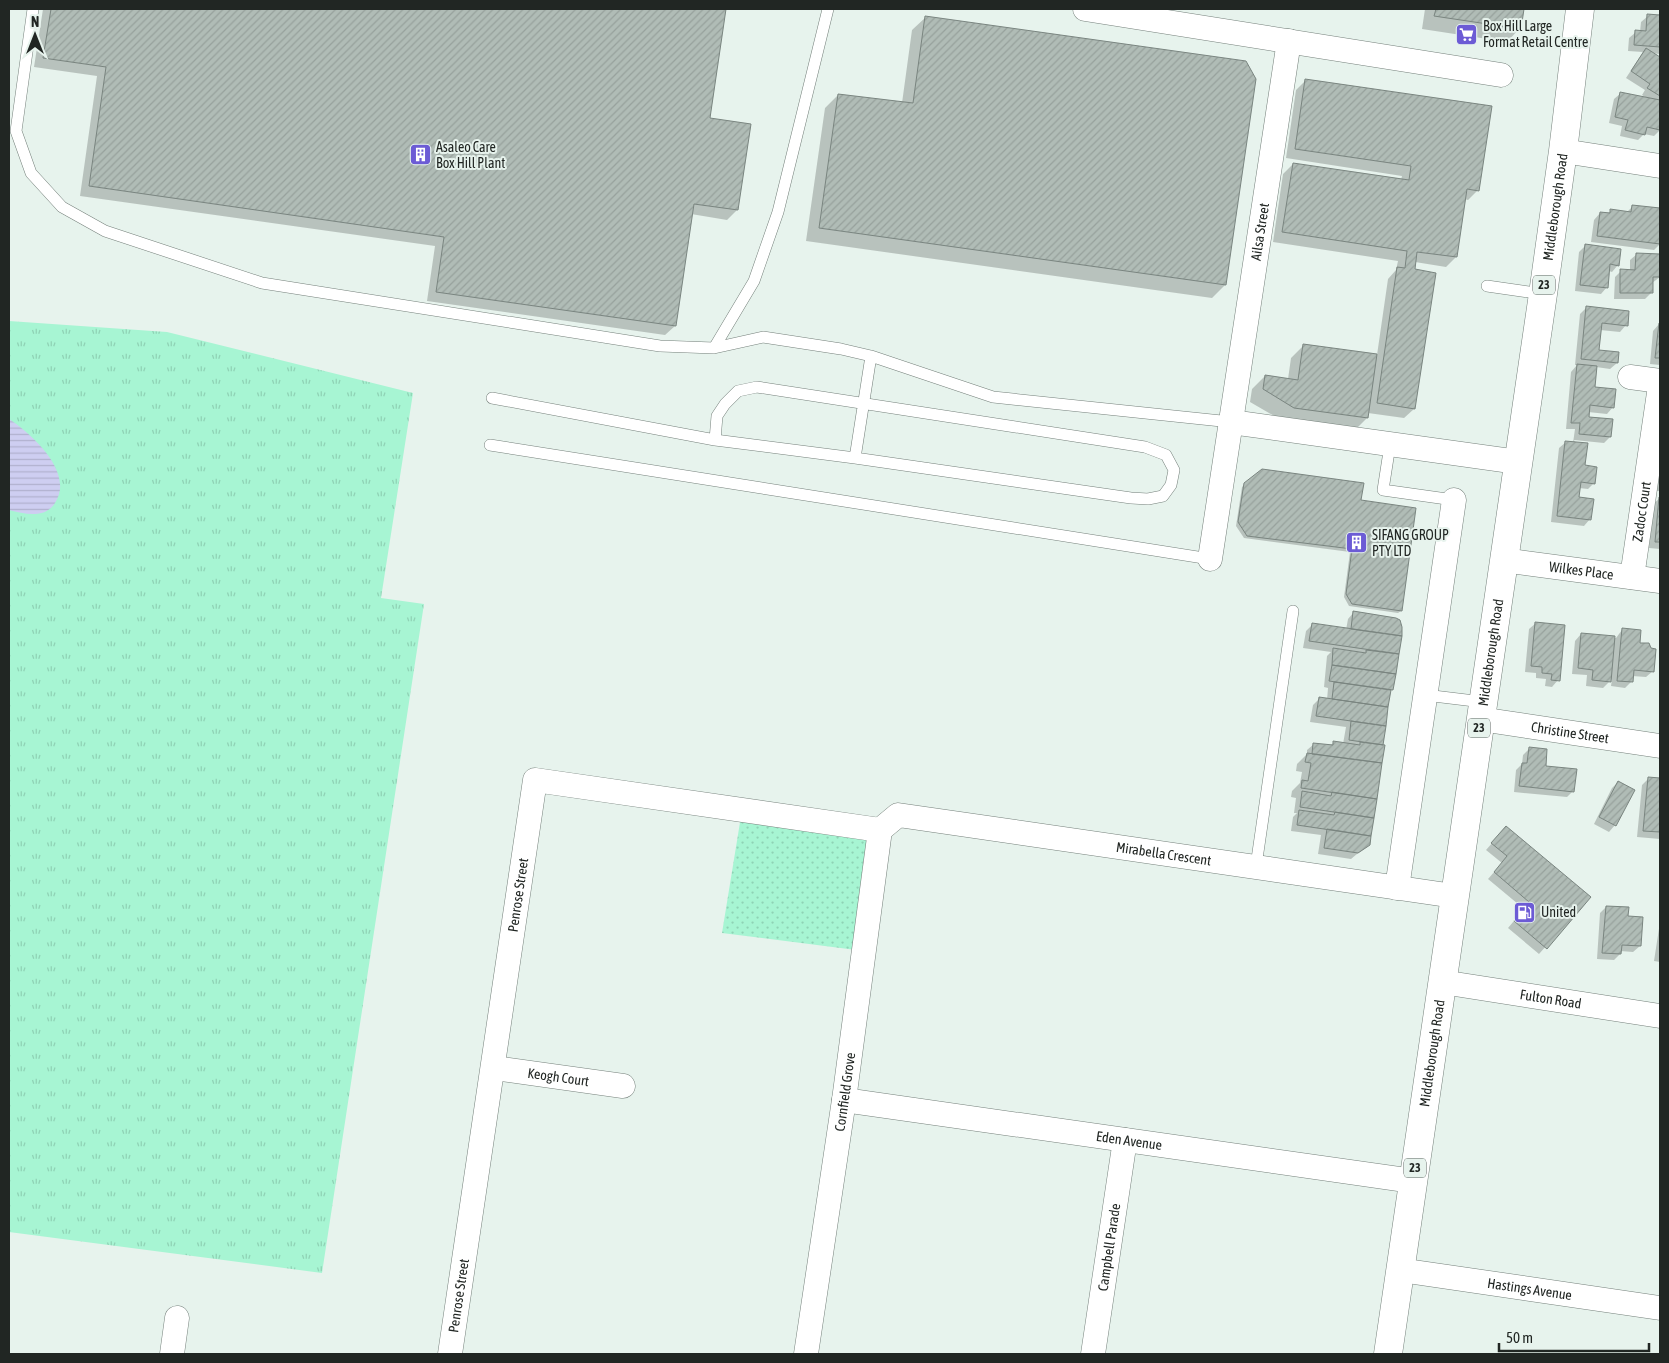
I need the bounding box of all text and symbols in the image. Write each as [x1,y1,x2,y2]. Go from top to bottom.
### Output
north arrow [10,10,60,60]
text: N [31,14,39,30]
place label: Box Hill Large Format Retail Centre [1483,18,1588,50]
supermarket icon: Box Hill Large Format Retail Centre [1455,22,1479,46]
place label: Asaleo Care Box Hill Plant [436,139,505,171]
building icon: Asaleo Care Box Hill Plant [408,143,432,167]
street label: Middleborough Road [1540,152,1571,262]
street label: Ailsa Street [1248,202,1272,262]
road number: 23 [1533,276,1555,294]
street label: Zadoc Court [1629,480,1654,543]
place label: SIFANG GROUP PTY LTD [1372,527,1449,559]
building icon: SIFANG GROUP PTY LTD [1344,531,1368,555]
street label: Wilkes Place [1548,558,1615,583]
street label: Middleborough Road [1475,598,1506,707]
road number: 23 [1468,718,1490,738]
street label: Christine Street [1530,719,1610,746]
street label: Mirabella Crescent [1115,839,1212,869]
street label: Penrose Street [505,857,531,933]
fuel station icon: United [1513,900,1537,924]
place label: United [1541,904,1576,920]
street label: Fulton Road [1519,986,1583,1012]
street label: Middleborough Road [1416,999,1448,1108]
street label: Cornfield Grove [831,1051,858,1132]
street label: Keogh Court [527,1065,590,1089]
street label: Eden Avenue [1095,1128,1163,1153]
road number: 23 [1404,1158,1426,1178]
street label: Campbell Parade [1095,1202,1123,1292]
street label: Penrose Street [445,1258,472,1334]
street label: Hastings Avenue [1486,1275,1573,1303]
scale bar [1499,1320,1649,1352]
text: 50 m [1506,1329,1533,1346]

